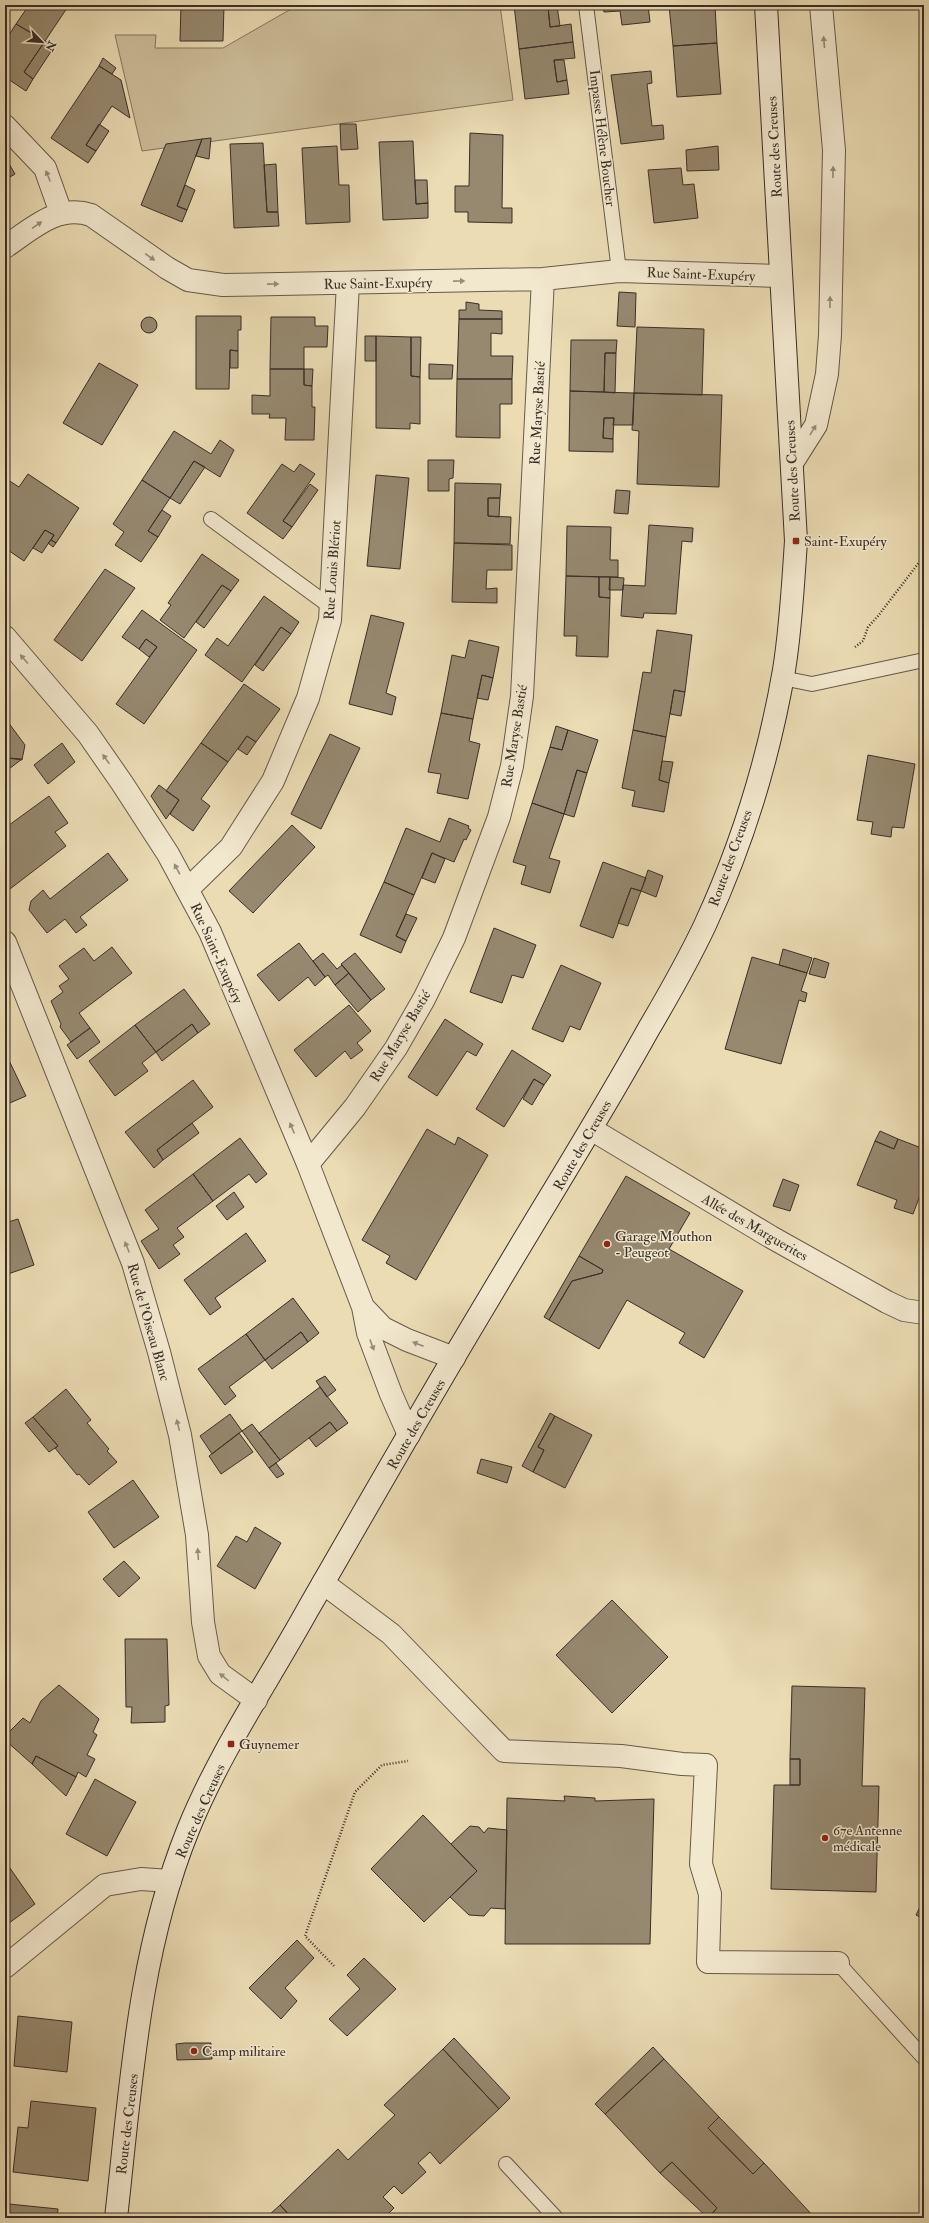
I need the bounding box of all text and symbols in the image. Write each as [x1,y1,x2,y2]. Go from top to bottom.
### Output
north arrow [22,22,62,62]
one-way arrow [821,36,827,48]
text: N [42,38,59,54]
street label: Impasse Hélène Boucher [585,69,619,208]
street label: Route des Creuses [763,96,786,198]
one-way arrow [830,165,836,178]
one-way arrow [45,170,51,181]
one-way arrow [32,221,43,229]
one-way arrow [145,253,156,261]
street label: Rue Saint-Exupéry [646,264,756,286]
street label: Rue Saint-Exupéry [324,274,433,294]
one-way arrow [453,278,466,284]
one-way arrow [267,281,280,287]
one-way arrow [827,295,833,308]
street label: Rue Maryse Bastié [526,361,550,465]
street label: Route des Creuses [781,420,804,522]
one-way arrow [809,425,817,435]
street label: Rue Louis Blériot [321,519,345,621]
place label: Saint-Exupéry [804,533,888,551]
marker: Saint-Exupéry [791,536,801,546]
one-way arrow [19,654,28,664]
street label: Rue Maryse Bastié [498,683,532,789]
one-way arrow [102,754,110,765]
street label: Route des Creuses [705,807,756,909]
one-way arrow [173,863,180,874]
street label: Rue Saint-Exupéry [186,900,247,1007]
street label: Rue Maryse Bastié [366,987,435,1086]
street label: Route des Creuses [550,1097,615,1193]
one-way arrow [289,1121,295,1133]
street label: Allée des Marguerites [698,1190,811,1265]
place label: Garage Mouthon - Peugeot [615,1228,712,1261]
marker: Garage Mouthon - Peugeot [602,1239,612,1249]
one-way arrow [123,1240,129,1252]
street label: Rue de l'Oiseau Blanc [124,1261,174,1383]
one-way arrow [370,1339,376,1351]
one-way arrow [411,1340,423,1346]
street label: Route des Creuses [384,1376,449,1472]
one-way arrow [174,1419,180,1432]
one-way arrow [195,1548,202,1560]
one-way arrow [219,1673,230,1682]
place label: Guynemer [239,1736,300,1754]
marker: Guynemer [226,1739,236,1749]
street label: Route des Creuses [172,1761,229,1861]
place label: 67e Antenne médicale [833,1822,902,1855]
marker: 67e Antenne médicale [820,1833,830,1843]
place label: Camp militaire [202,2043,286,2061]
marker: Camp militaire [189,2046,199,2056]
street label: Route des Creuses [113,2072,142,2175]

